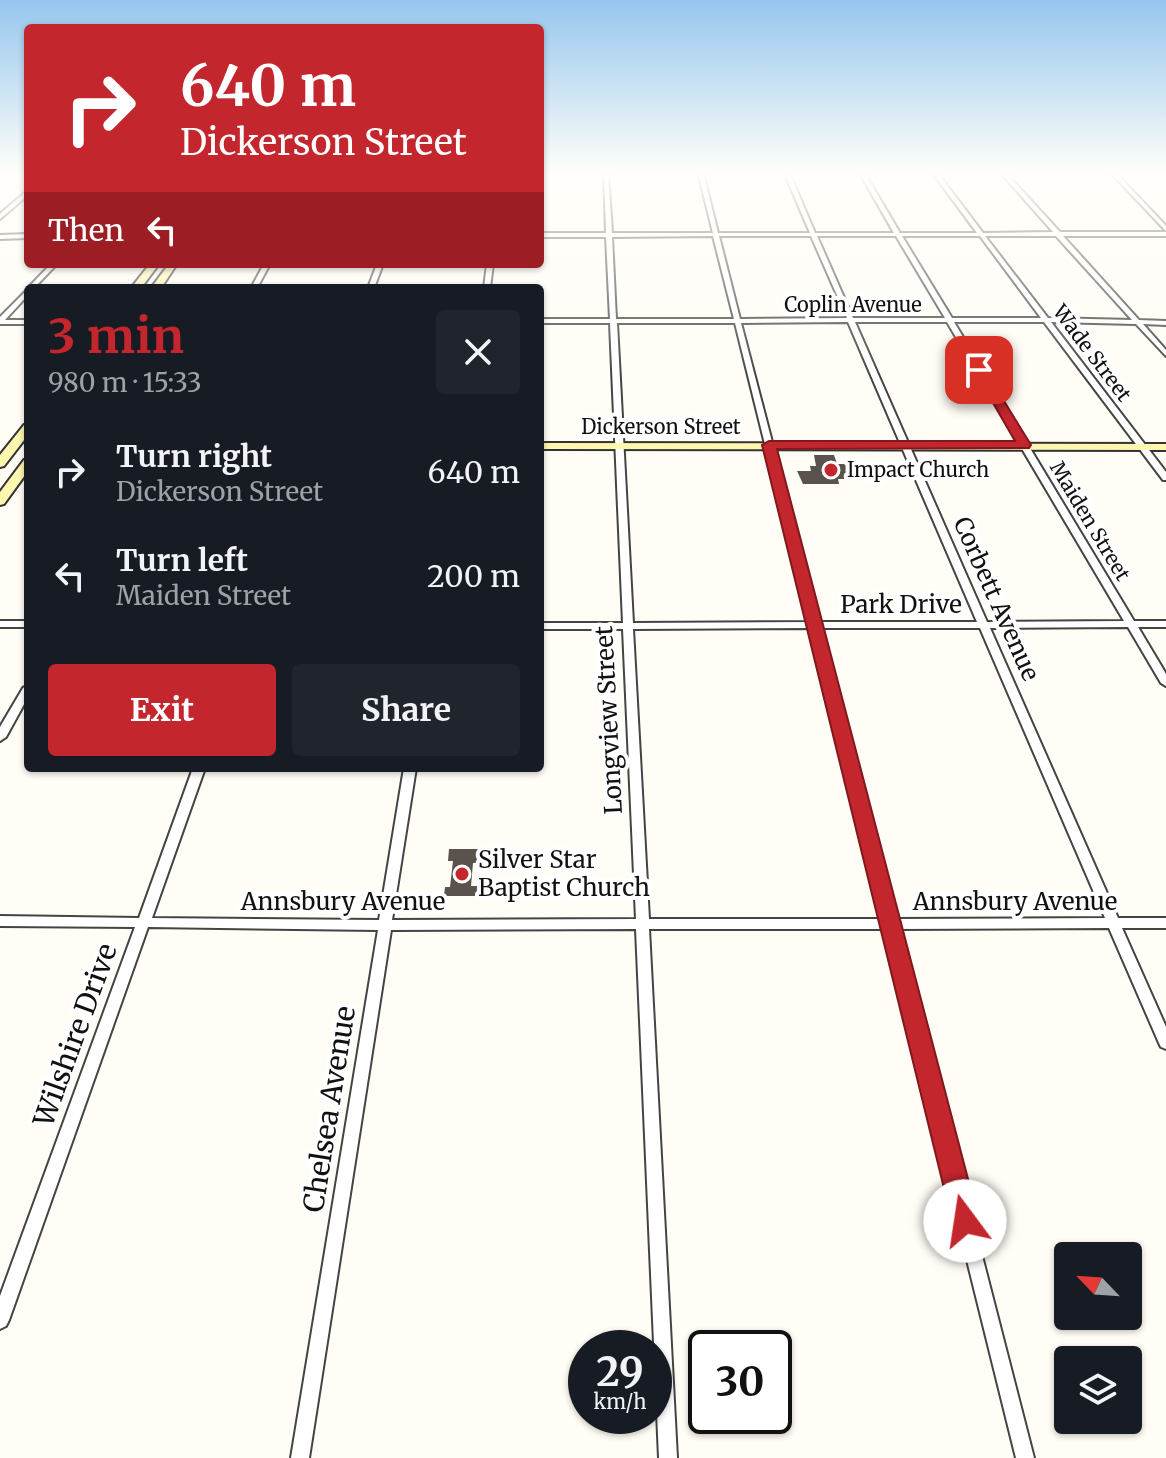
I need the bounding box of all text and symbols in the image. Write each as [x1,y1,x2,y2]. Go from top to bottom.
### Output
text: 640 m [180,51,356,121]
icon: right [48,56,152,160]
text: Dickerson Street [180,120,467,165]
icon: left [140,208,184,252]
text: Then [48,211,124,249]
street label: Coplin Avenue [784,292,922,317]
street label: Wade Street [1047,299,1137,406]
text: 3 min [48,306,184,366]
button: close [436,310,520,394]
pin [945,336,1013,404]
icon: arrive [957,348,1001,392]
text: 980 m · 15:33 [48,366,202,399]
street label: Dickerson Street [581,414,741,439]
text: Turn right [116,437,272,475]
icon: right [48,450,92,494]
text: 640 m [428,453,520,491]
place label: Impact Church [847,457,989,482]
street label: Maiden Street [1045,457,1136,585]
marker: Impact Church [822,461,840,479]
text: Dickerson Street [116,475,323,508]
street label: Corbett Avenue [946,512,1046,686]
text: Turn left [116,541,248,579]
icon: left [48,554,92,598]
text: 200 m [427,557,520,595]
text: Maiden Street [116,579,291,612]
street label: Park Drive [840,589,962,620]
street label: Longview Street [588,624,629,815]
button: Exit [48,664,276,756]
button: Share [292,664,520,756]
place label: Silver Star Baptist Church [478,844,650,903]
marker: Silver Star Baptist Church [453,865,471,883]
street label: Annsbury Avenue [240,886,445,917]
street label: Annsbury Avenue [912,886,1117,917]
street label: Wilshire Drive [25,939,125,1132]
street label: Chelsea Avenue [295,1003,363,1215]
position arrow [923,1179,1007,1263]
north arrow [1054,1242,1142,1330]
map controls [1054,1242,1142,1434]
speed limit sign: 30 [688,1330,792,1434]
button: layers [1054,1346,1142,1434]
text: 29 [596,1347,644,1397]
text: km/h [594,1389,646,1414]

